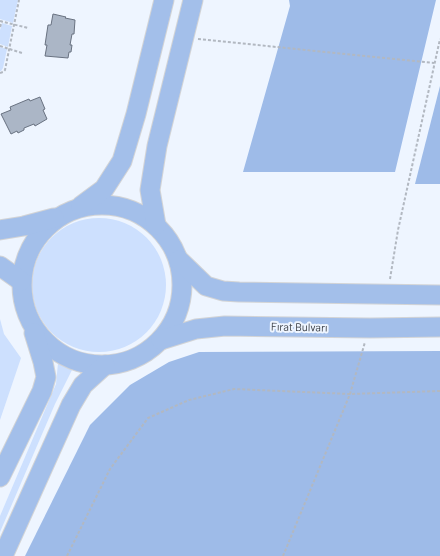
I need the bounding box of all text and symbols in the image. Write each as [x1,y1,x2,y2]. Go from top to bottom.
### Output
street label: Fırat Bulvarı [271,320,327,333]

